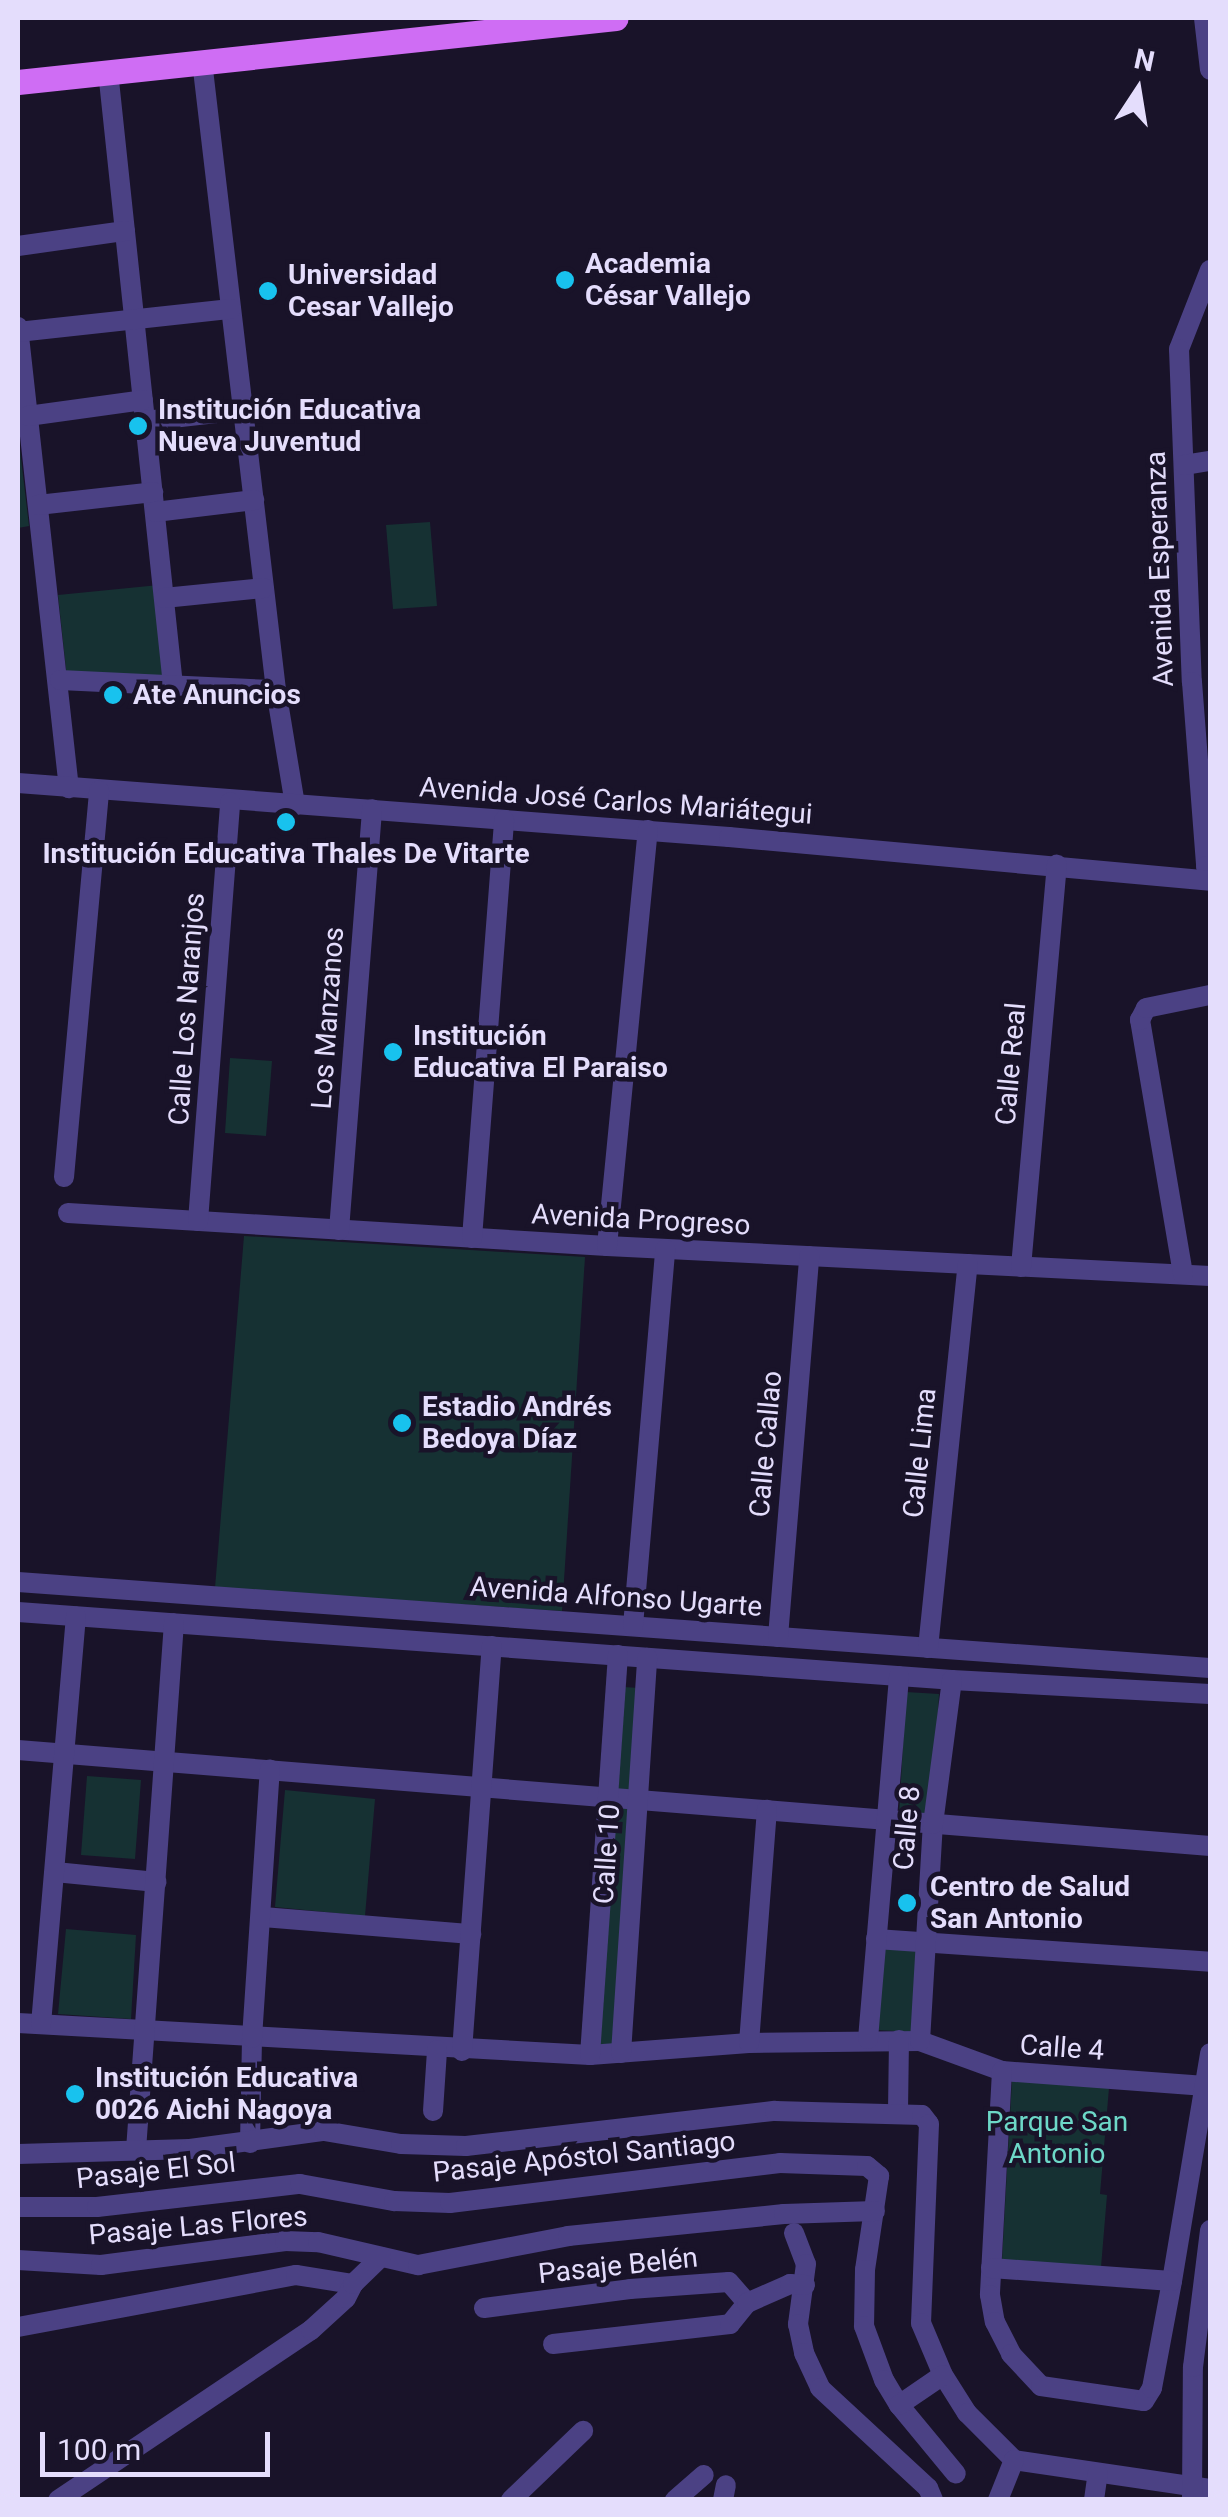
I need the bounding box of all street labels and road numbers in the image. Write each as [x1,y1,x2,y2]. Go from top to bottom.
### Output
street label: Avenida Esperanza [1139,451,1181,687]
street label: Avenida José Carlos Mariátegui [418,770,814,832]
street label: Calle Los Naranjos [162,891,212,1127]
street label: Los Manzanos [305,926,351,1110]
street label: Calle Real [989,1001,1033,1127]
street label: Avenida Progreso [531,1197,751,1243]
street label: Calle Callao [743,1369,789,1519]
street label: Calle Lima [896,1386,944,1520]
street label: Avenida Alfonso Ugarte [469,1570,763,1624]
street label: Calle 8 [887,1784,927,1872]
street label: Calle 10 [587,1803,627,1905]
street label: Calle 4 [1019,2028,1105,2068]
street label: Pasaje Apóstol Santiago [431,2124,737,2190]
street label: Pasaje El Sol [75,2146,237,2196]
street label: Pasaje Las Flores [87,2200,309,2252]
street label: Pasaje Belén [537,2241,699,2291]

